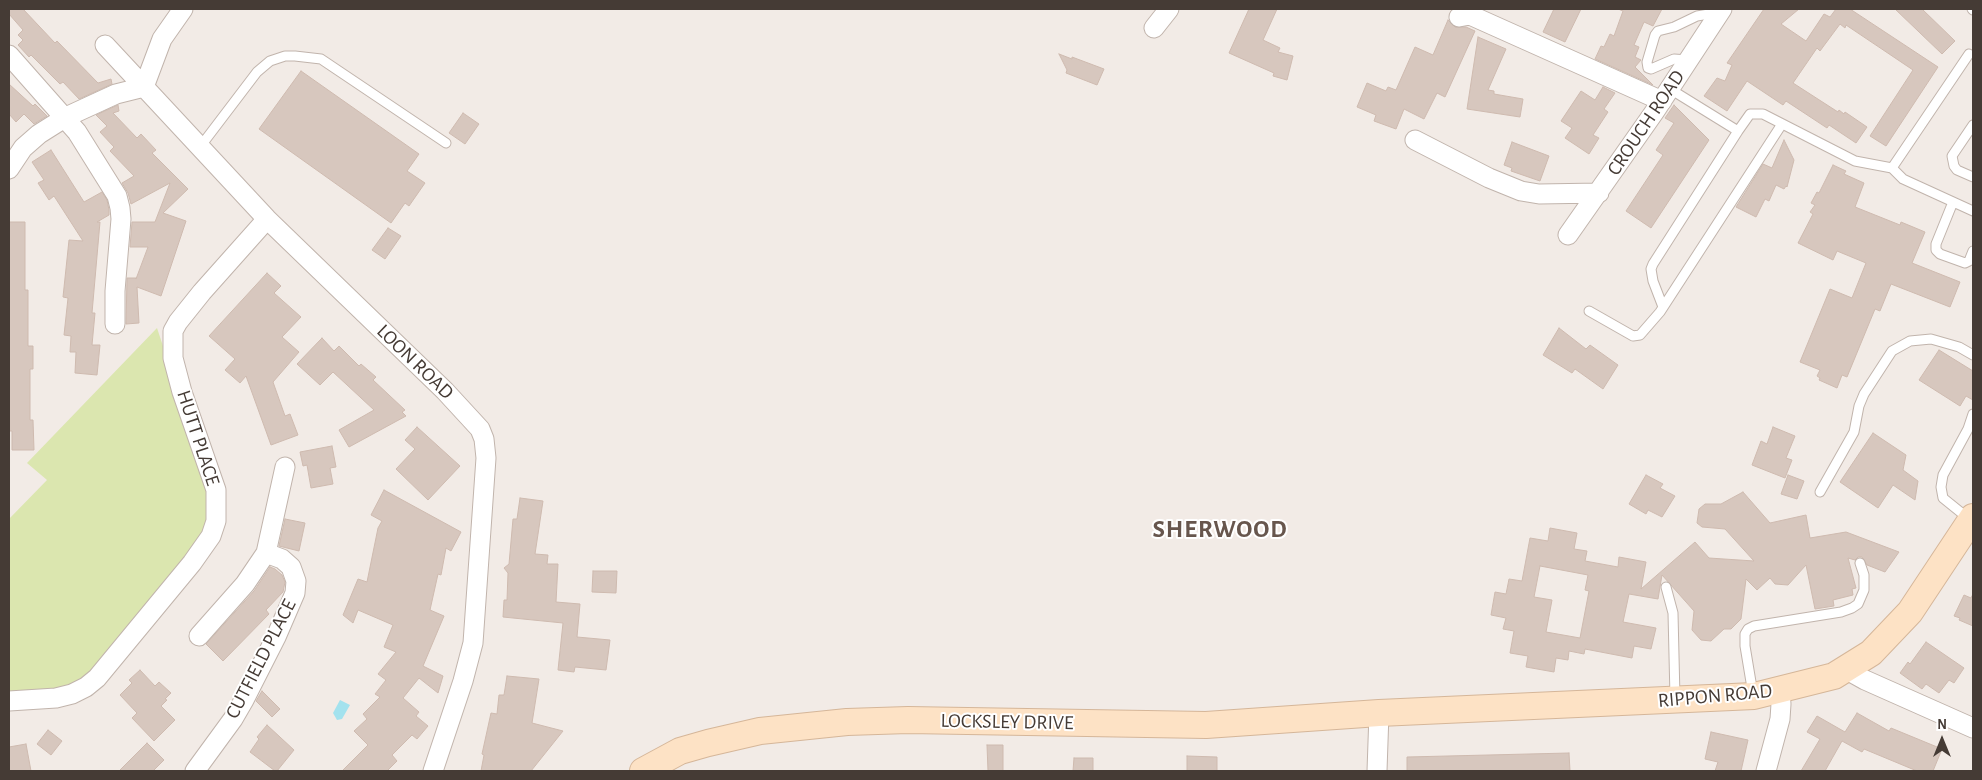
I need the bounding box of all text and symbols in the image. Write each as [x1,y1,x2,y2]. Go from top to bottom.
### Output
street label: CROUCH ROAD [1602,66,1690,180]
street label: LOON ROAD [371,319,459,405]
street label: HUTT PLACE [171,387,225,489]
district label: SHERWOOD [1151,514,1289,544]
street label: CUTFIELD PLACE [221,595,301,723]
street label: RIPPON ROAD [1657,679,1773,713]
street label: LOCKSLEY DRIVE [940,709,1074,735]
north arrow [1917,715,1967,765]
text: N [1937,718,1947,732]

